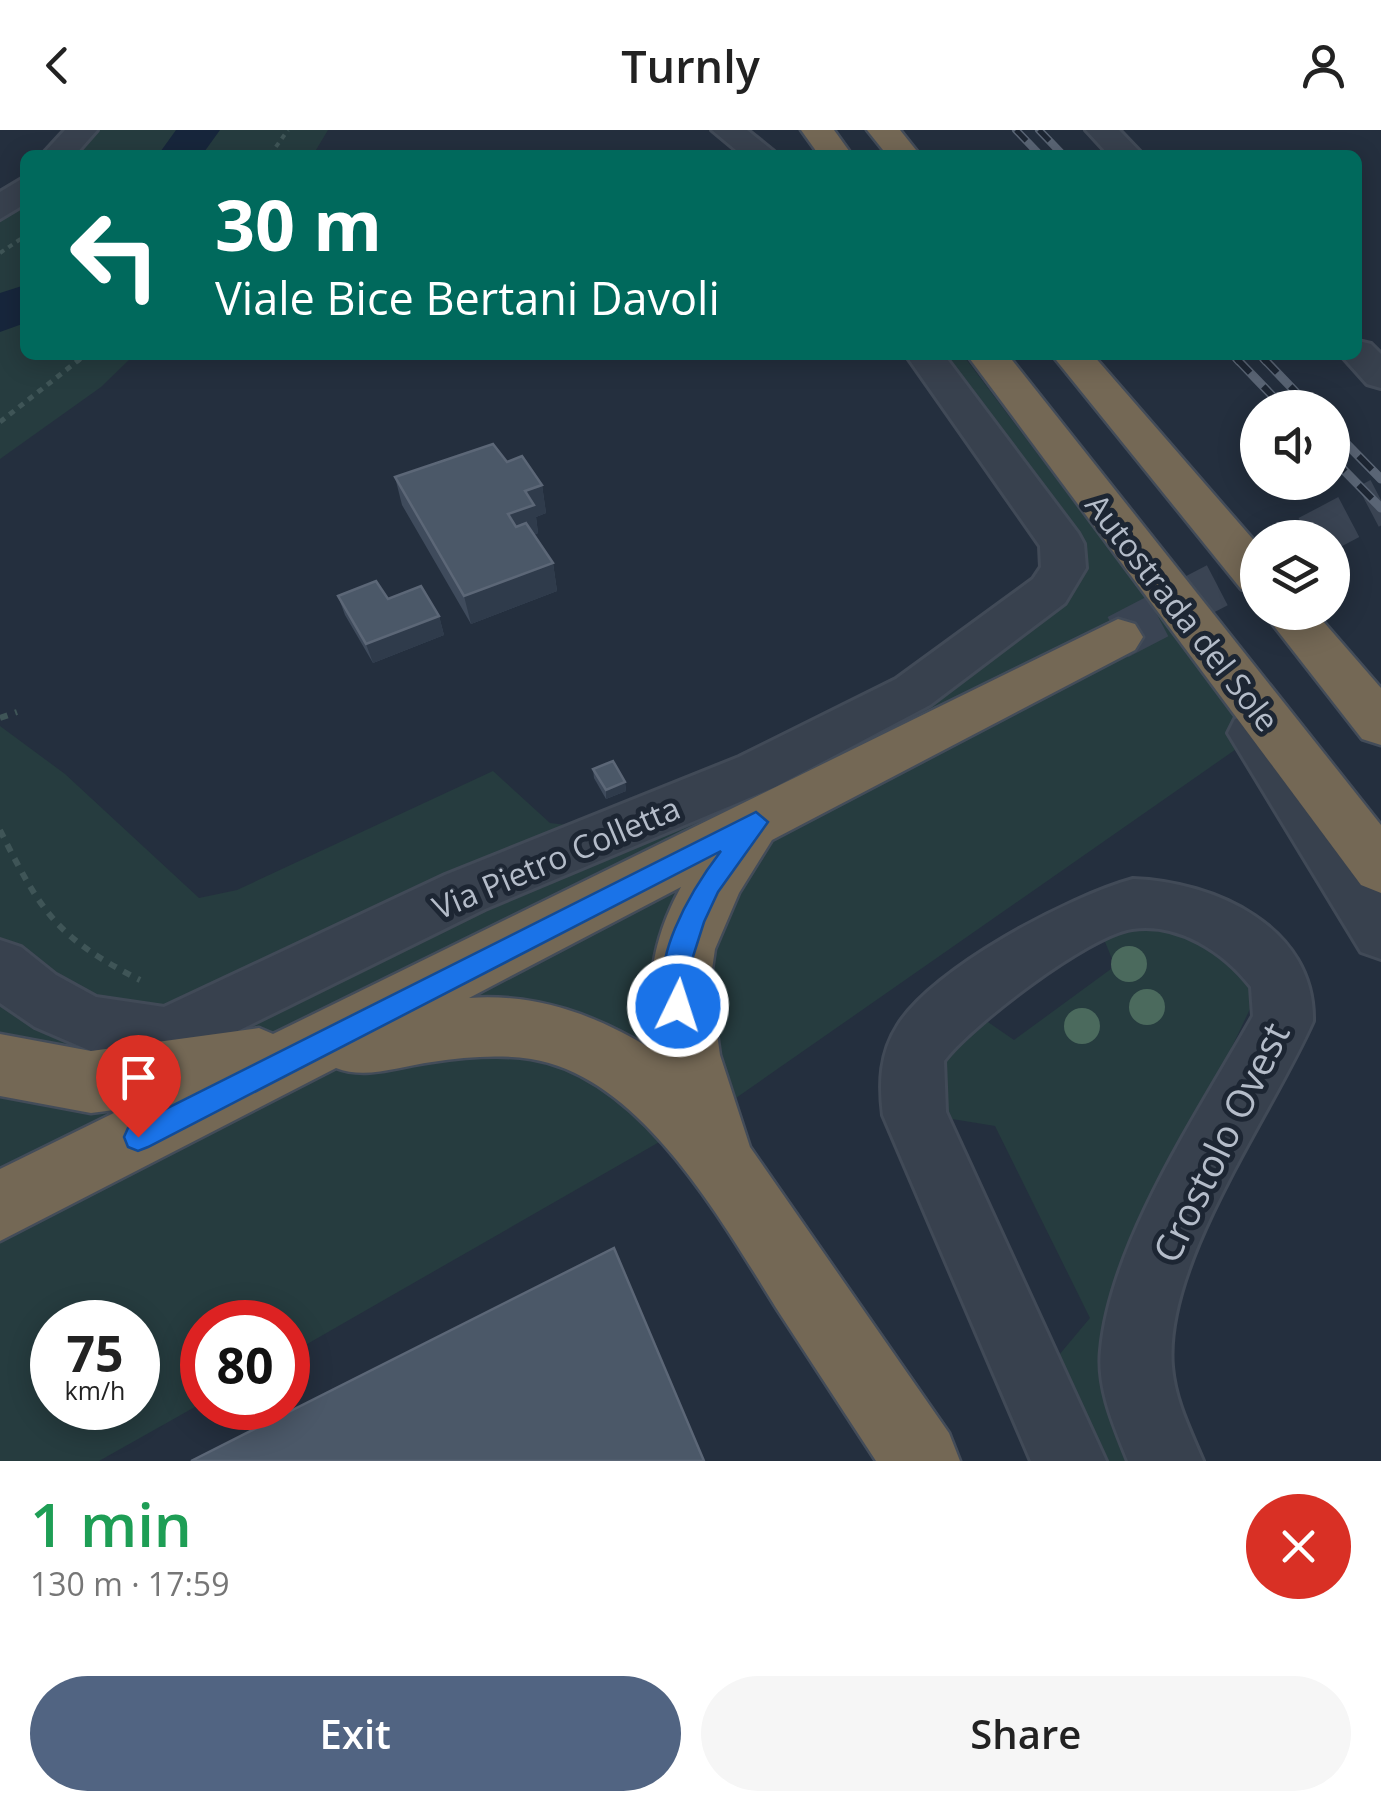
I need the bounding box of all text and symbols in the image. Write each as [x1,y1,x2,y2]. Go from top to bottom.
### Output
text: Turnly [621,35,760,96]
icon: back [30,38,85,93]
icon: person [1296,38,1351,93]
text: 30 m [215,176,382,272]
icon: left [50,190,180,320]
text: Viale Bice Bertani Davoli [215,267,720,328]
map controls [1240,390,1350,630]
button: sound [1240,390,1350,500]
street label: Autostrada del Sole [1077,484,1289,740]
button: layers [1240,520,1350,630]
street label: Via Pietro Colletta [426,785,686,929]
position arrow [626,954,730,1058]
street label: Crostolo Ovest [1139,1013,1301,1271]
pin [96,1035,181,1138]
icon: arrive [111,1050,166,1105]
speed limit sign: 80 [180,1300,310,1430]
text: 75 [66,1319,124,1387]
text: km/h [65,1373,125,1407]
text: 1 min [30,1483,192,1565]
button: close [1246,1494,1351,1599]
text: 130 m · 17:59 [30,1562,229,1605]
button: Exit [30,1676,681,1791]
button: Share [701,1676,1351,1791]

